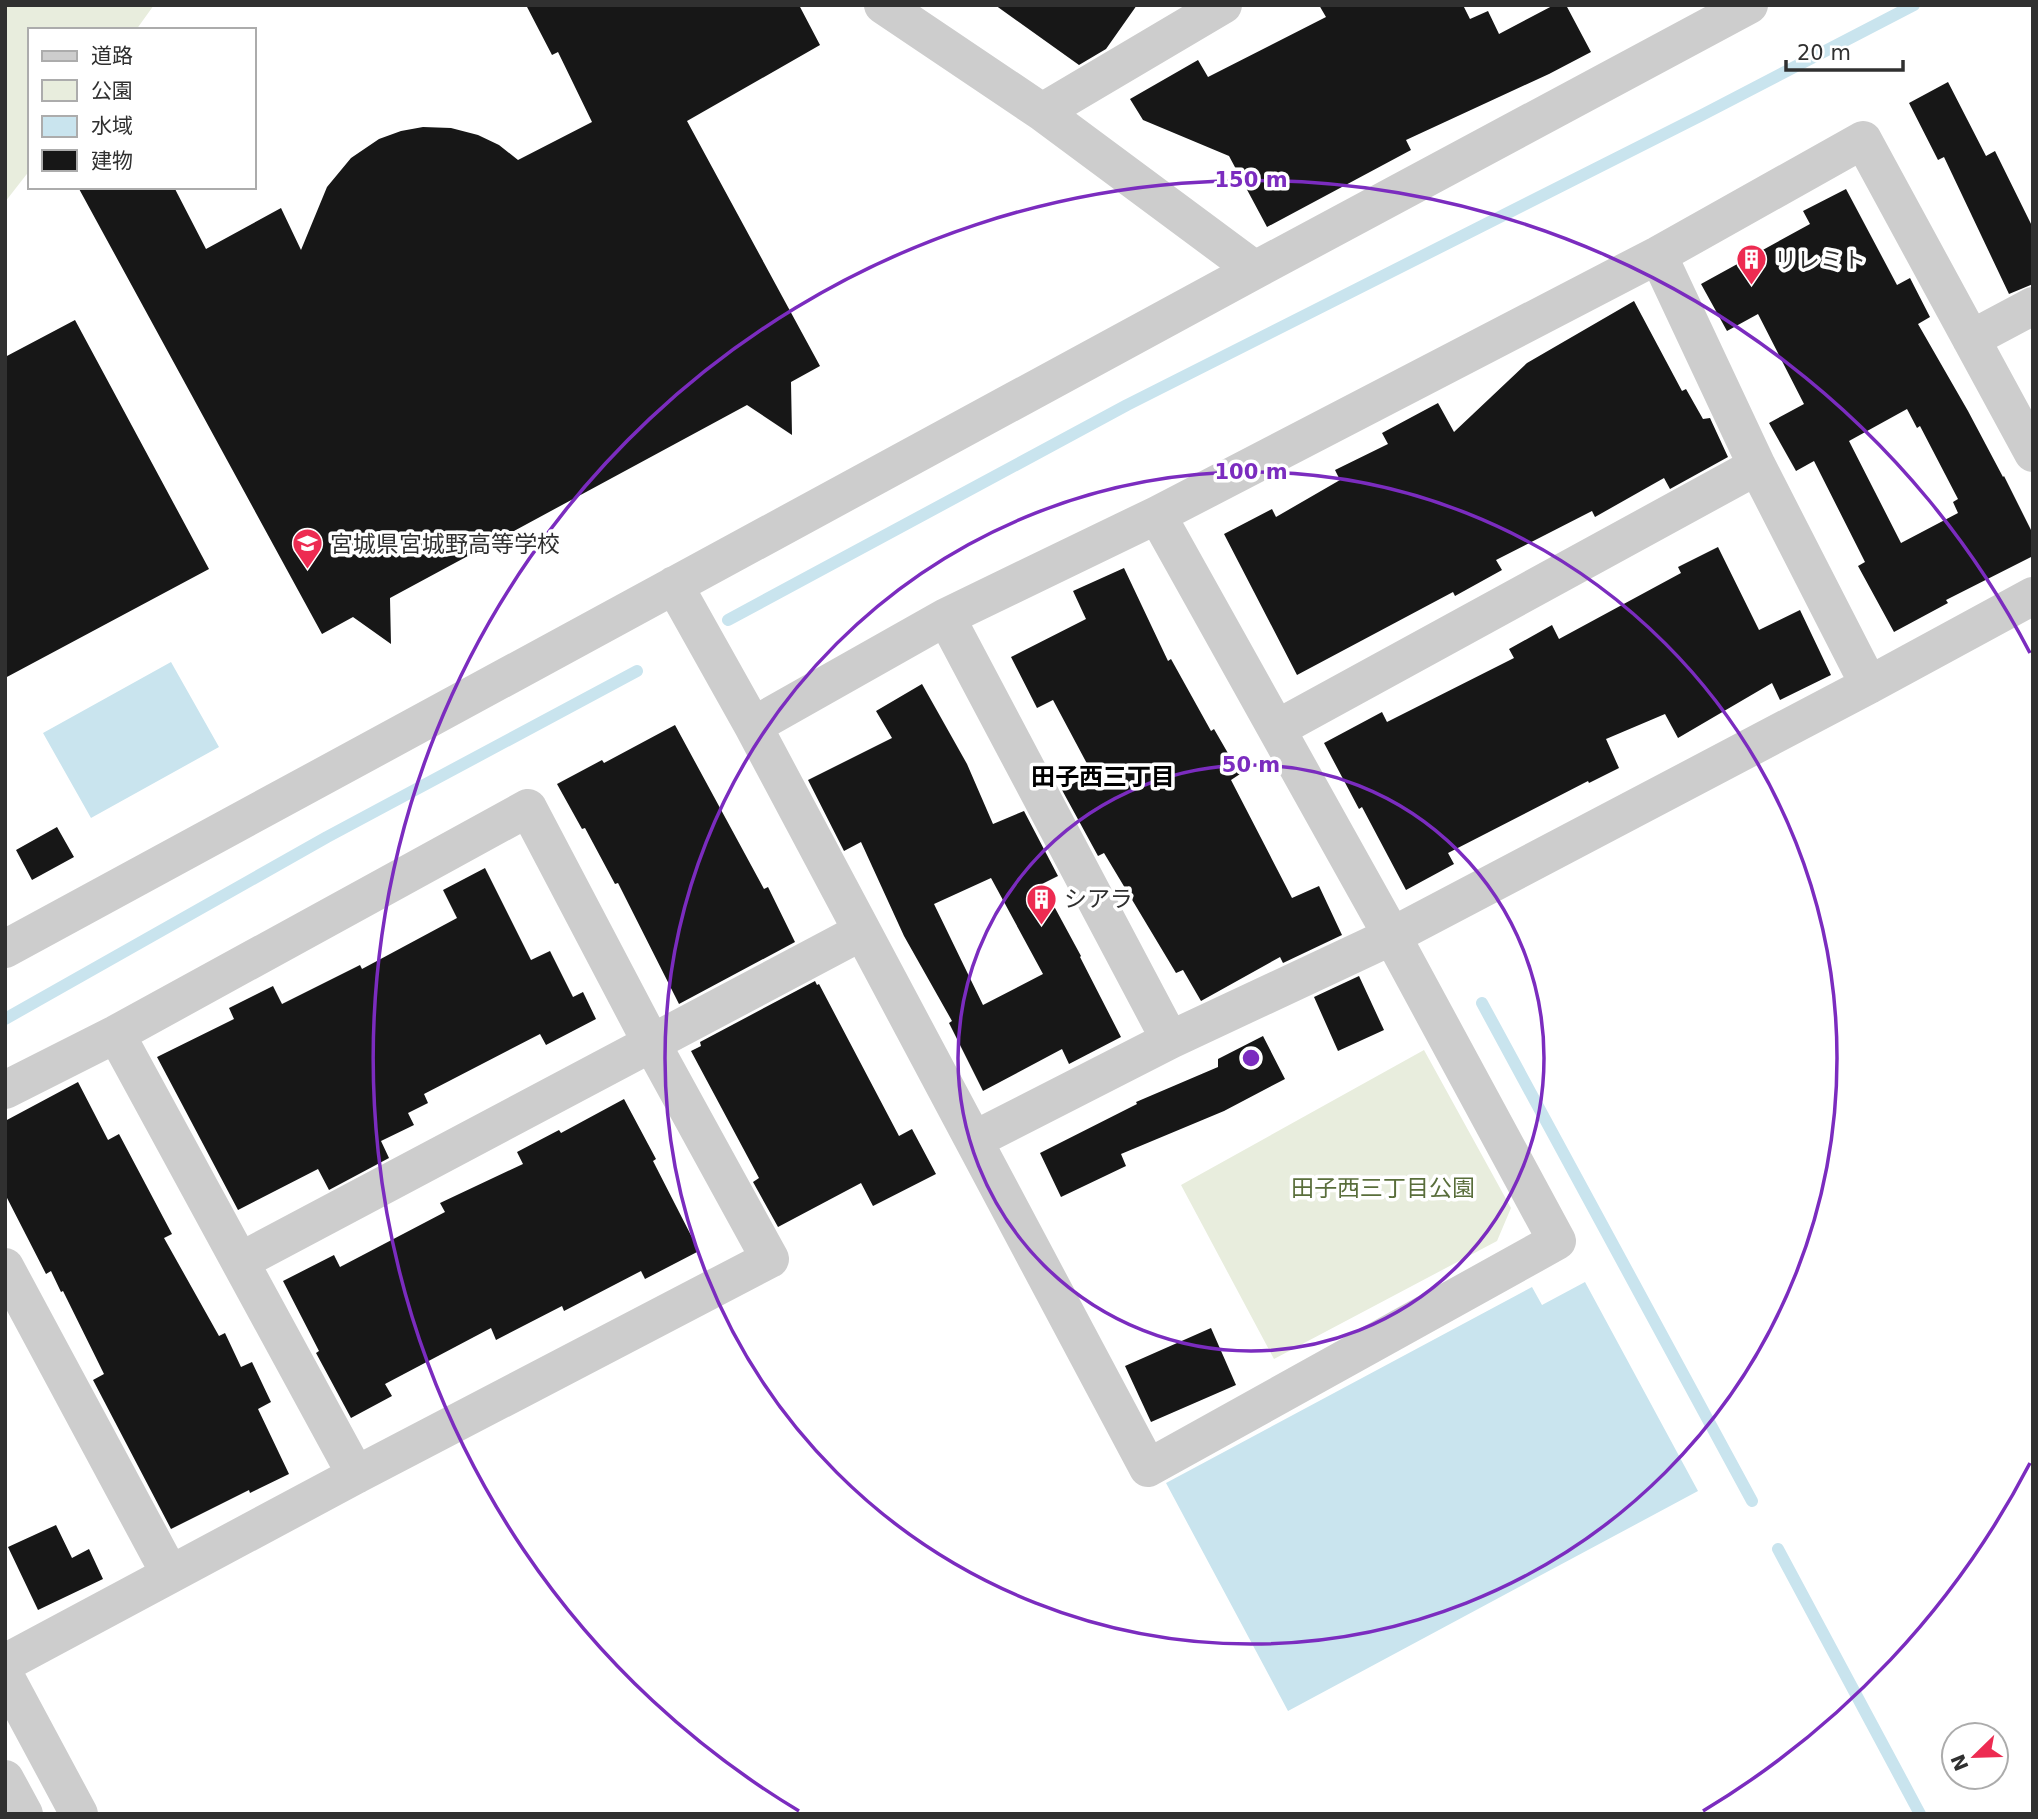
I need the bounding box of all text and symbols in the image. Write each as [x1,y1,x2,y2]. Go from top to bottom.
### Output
legend [28,28,256,189]
scale bar [1786,28,1903,72]
text: 20 m [1797,41,1851,65]
text: 道路 [91,44,133,68]
text: 公園 [91,79,133,103]
text: 水域 [91,114,133,138]
text: 建物 [91,149,133,173]
text: 150 m [1214,168,1288,192]
building icon: リレミト [1734,243,1768,287]
place label: リレミト [1774,247,1866,273]
text: 100 m [1214,460,1288,484]
school or university icon: 宮城県宮城野高等学校 [290,527,324,571]
place label: 宮城県宮城野高等学校 [330,531,560,557]
text: 50 m [1222,753,1280,777]
district label: 田子西三丁目 [1031,763,1175,791]
building icon: シアラ [1024,882,1058,926]
place label: シアラ [1064,886,1133,912]
centre of rings [1239,1046,1263,1070]
park label: 田子西三丁目公園 [1291,1175,1475,1201]
north arrow [1940,1721,2010,1791]
text: N [1946,1751,1973,1774]

